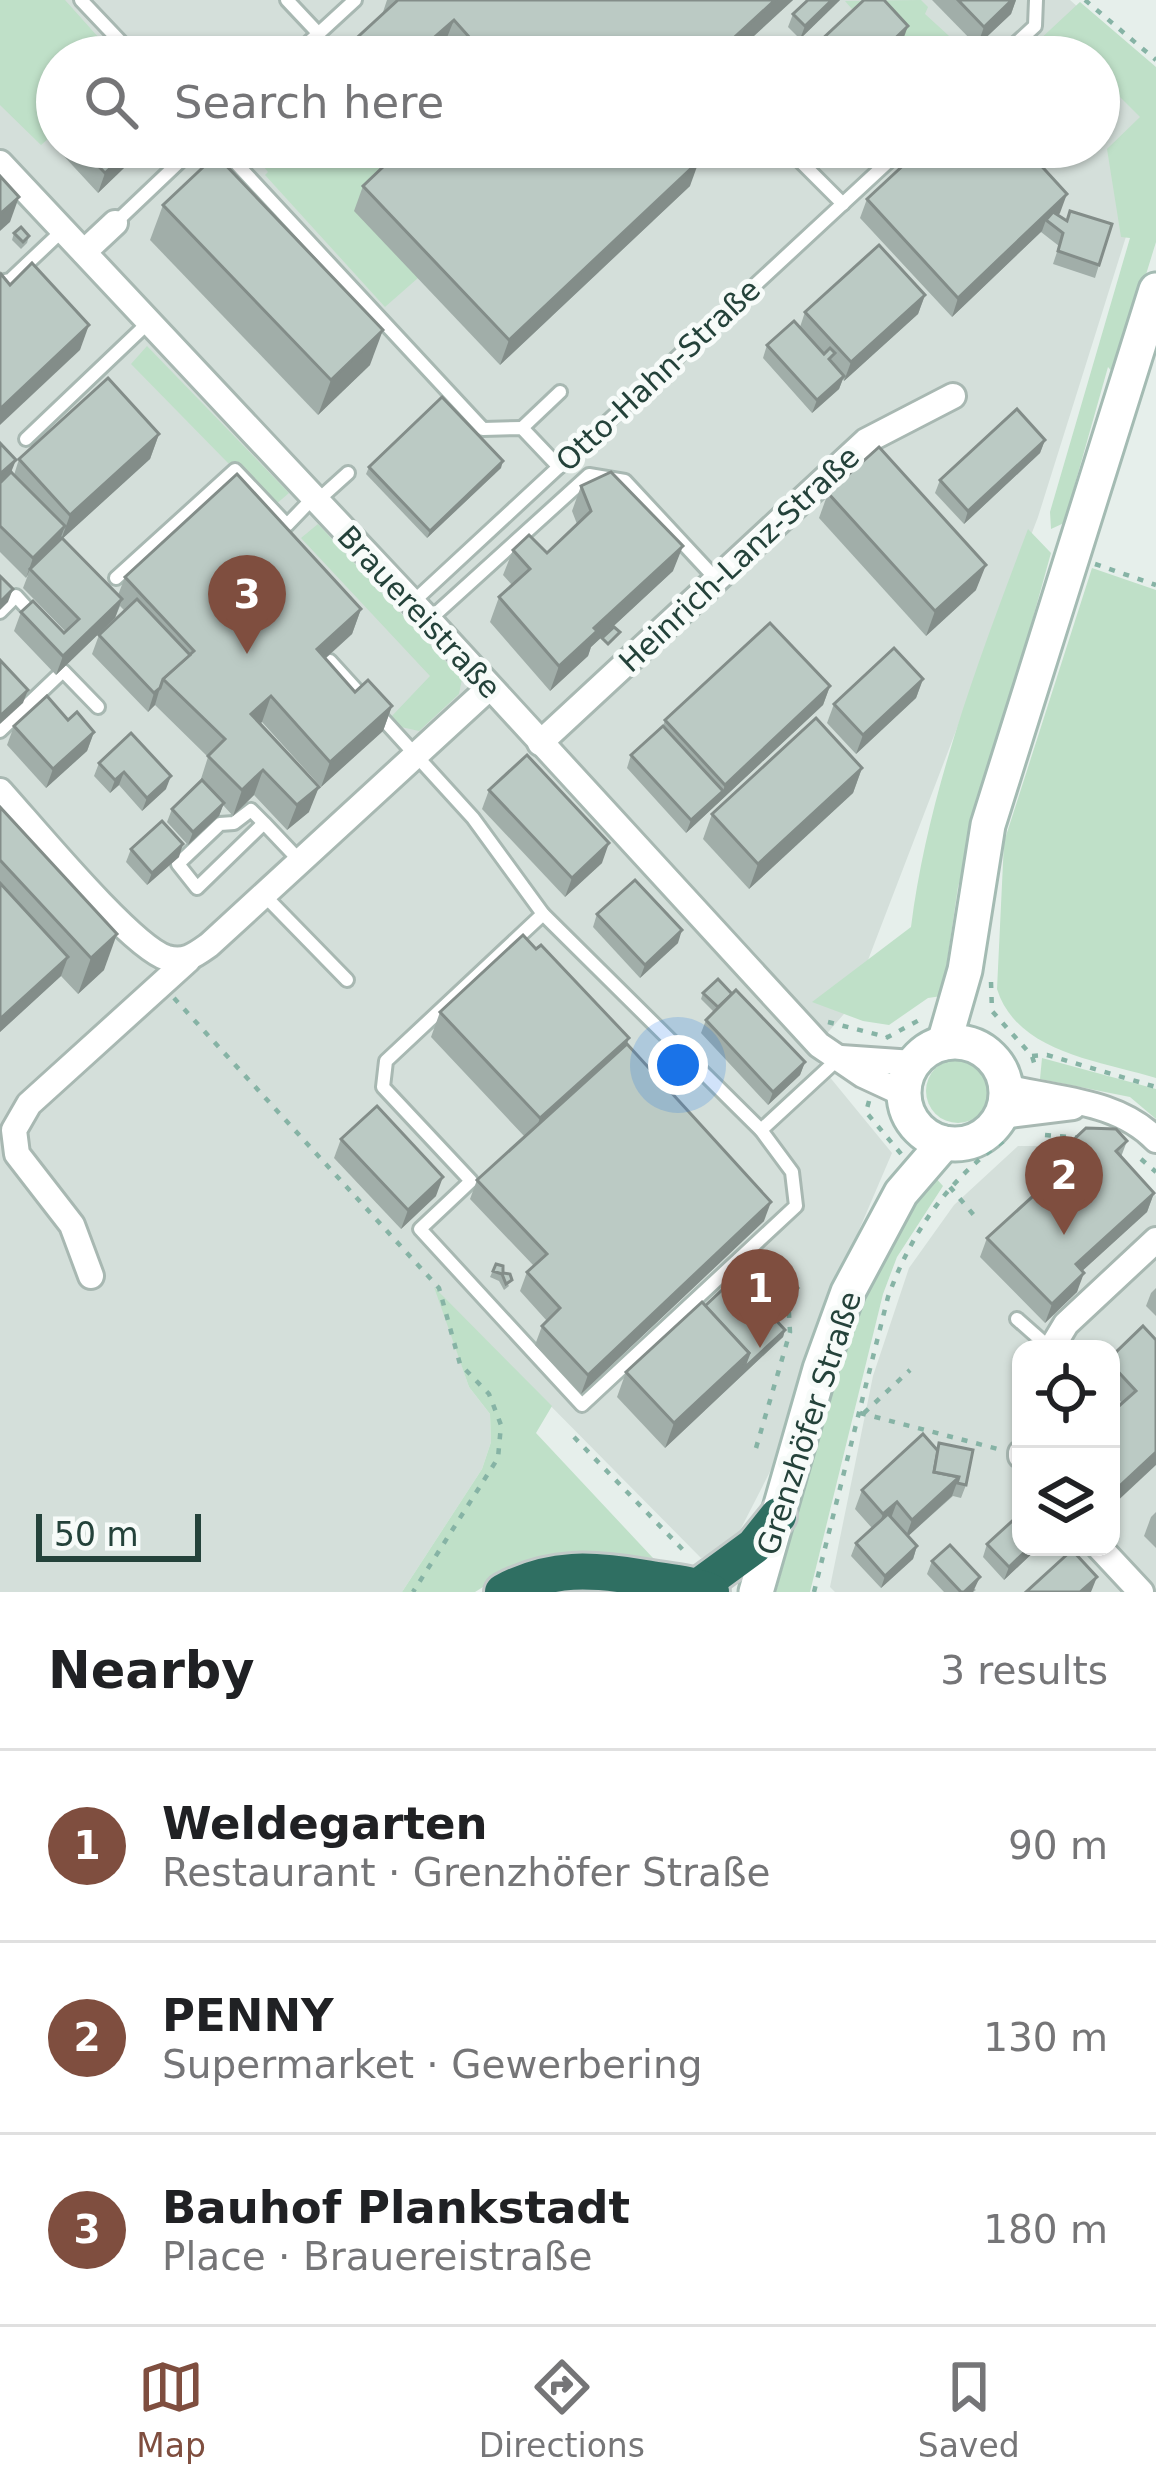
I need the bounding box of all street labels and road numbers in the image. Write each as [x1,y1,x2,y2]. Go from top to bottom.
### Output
street label: Otto-Hahn-Straße [549,272,767,478]
street label: Heinrich-Lanz-Straße [612,439,866,679]
street label: Brauereistraße [330,519,508,705]
street label: Grenzhöfer Straße [750,1287,868,1559]

